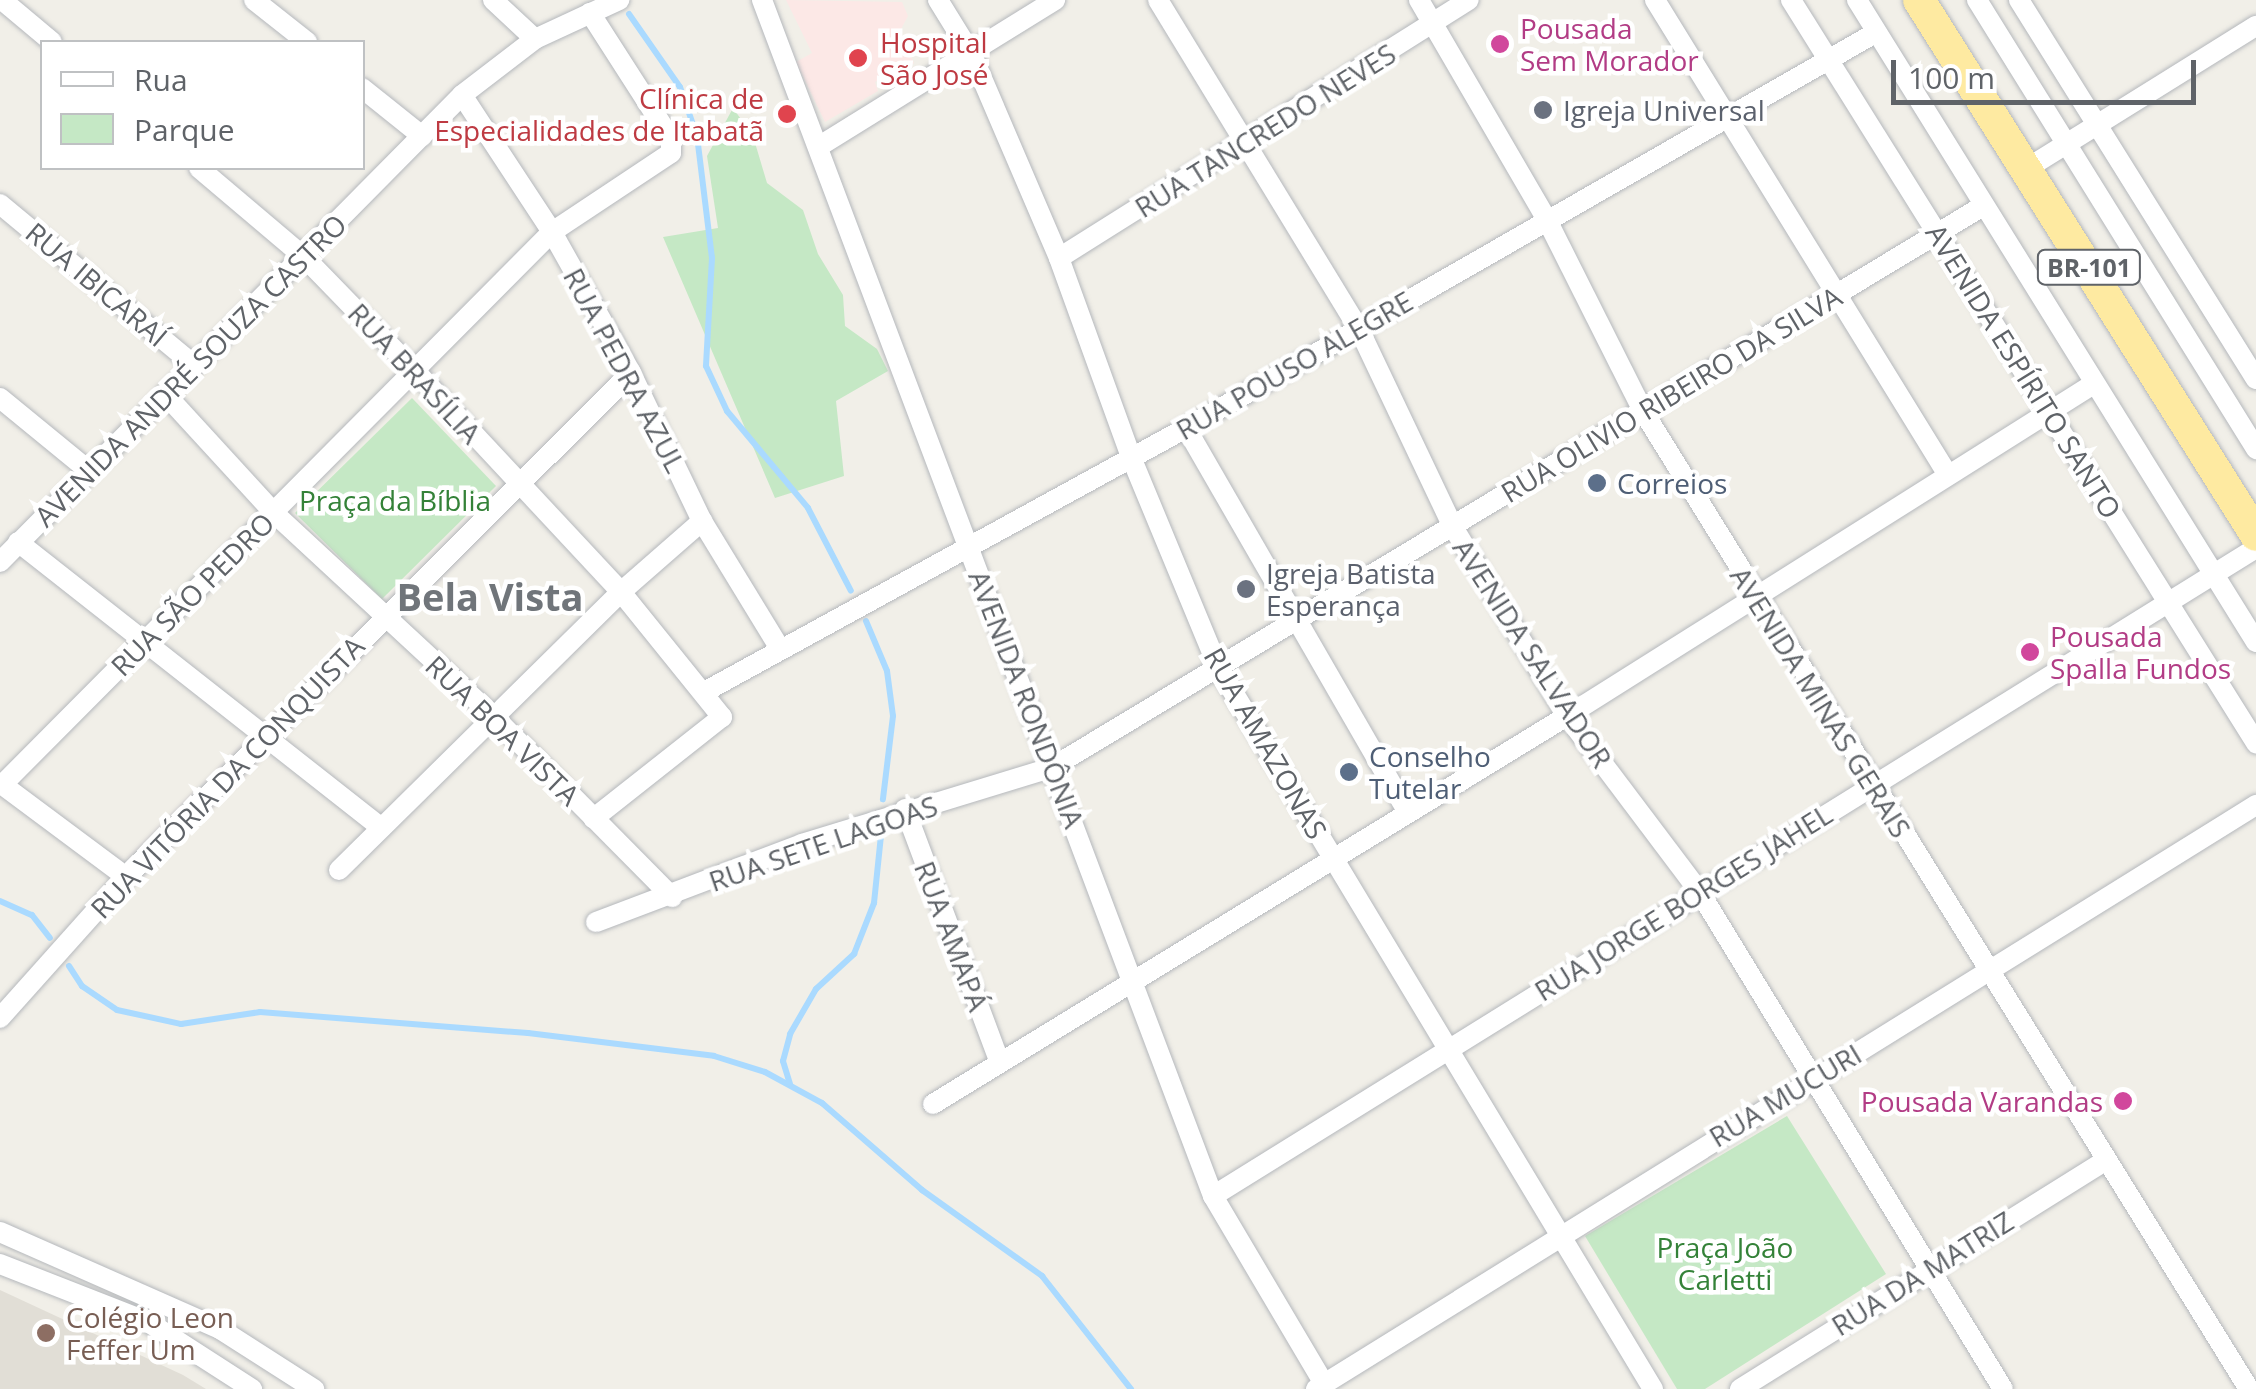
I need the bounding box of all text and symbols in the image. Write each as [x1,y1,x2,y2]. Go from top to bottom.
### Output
place label: Pousada Sem Morador [1520,11,1699,77]
place label: Hospital São José [880,25,988,91]
marker: Pousada Sem Morador [1489,33,1511,55]
street label: RUA TANCREDO NEVES [1128,36,1402,224]
legend [40,40,365,170]
scale bar [1896,40,2201,102]
marker: Hospital São José [845,45,871,71]
text: 100 m [1908,57,1995,98]
text: Rua [134,59,188,100]
place label: Clínica de Especialidades de Itabatã [434,81,764,147]
place label: Igreja Universal [1563,93,1765,127]
marker: Igreja Universal [1532,99,1554,121]
marker: Clínica de Especialidades de Itabatã [774,101,800,127]
text: Parque [134,109,235,150]
street label: AVENIDA ANDRÉ SOUZA CASTRO [27,207,353,533]
street label: RUA IBICARAÍ [19,215,175,353]
street label: AVENIDA ESPÍRITO SANTO [1919,218,2129,524]
road number: BR-101 [2036,247,2142,287]
street label: RUA PEDRA AZUL [557,262,693,478]
street label: RUA OLIVIO RIBEIRO DA SILVA [1495,279,1847,509]
street label: RUA POUSO ALEGRE [1170,284,1418,446]
street label: RUA BRASÍLIA [342,296,488,450]
place label: Correios [1617,466,1727,500]
marker: Correios [1586,472,1608,494]
park label: Praça da Bíblia [299,483,491,517]
street label: RUA SÃO PEDRO [104,506,280,682]
street label: AVENIDA SALVADOR [1447,532,1619,774]
place label: Igreja Batista Esperança [1266,556,1436,622]
street label: AVENIDA MINAS GERAIS [1724,561,1918,843]
street label: AVENIDA RONDÔNIA [962,566,1092,832]
district label: Bela Vista [396,574,584,620]
marker: Igreja Batista Esperança [1235,578,1257,600]
place label: Pousada Spalla Fundos [2050,619,2231,685]
street label: RUA VITÓRIA DA CONQUISTA [83,629,371,925]
street label: RUA AMAZONAS [1198,641,1334,845]
marker: Pousada Spalla Fundos [2019,641,2041,663]
street label: RUA BOA VISTA [419,648,587,812]
place label: Conselho Tutelar [1369,739,1491,805]
marker: Conselho Tutelar [1338,761,1360,783]
street label: RUA SETE LAGOAS [704,788,942,898]
street label: RUA JORGE BORGES JAHEL [1528,797,1838,1007]
street label: RUA AMAPÁ [908,856,996,1016]
street label: RUA MUCURI [1703,1036,1867,1154]
place label: Pousada Varandas [1861,1084,2103,1118]
marker: Pousada Varandas [2112,1090,2134,1112]
street label: RUA DA MATRIZ [1825,1204,2019,1342]
park label: Praça João Carletti [1657,1230,1793,1296]
place label: Colégio Leon Feffer Um [66,1300,234,1366]
marker: Colégio Leon Feffer Um [35,1322,57,1344]

